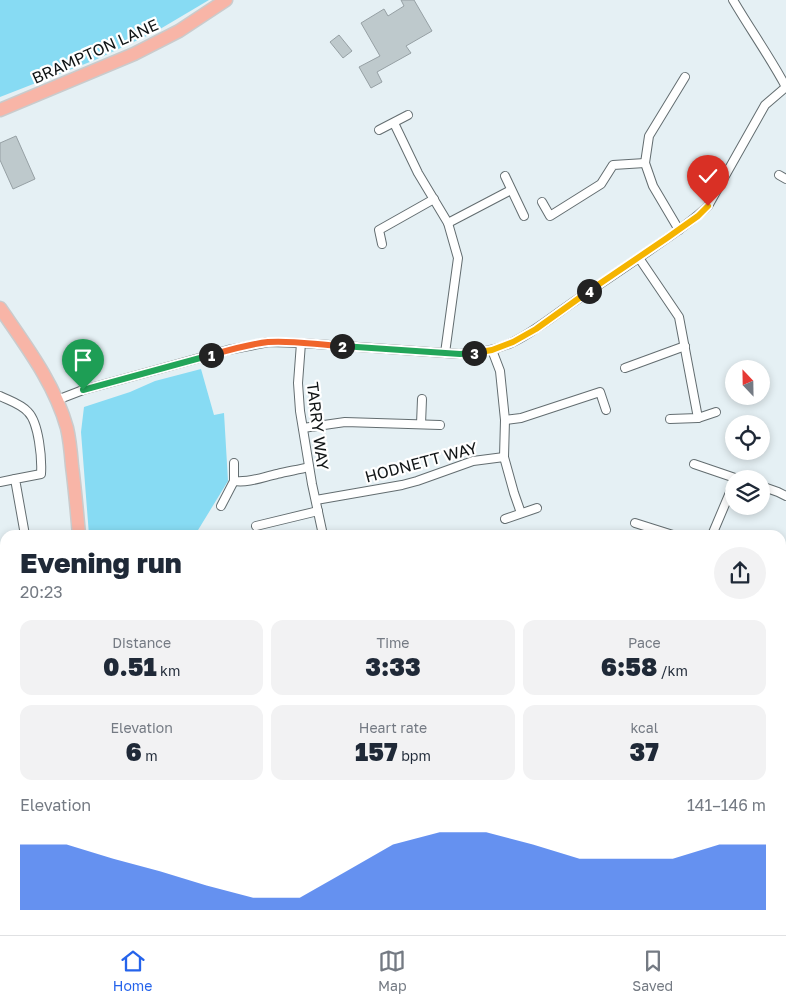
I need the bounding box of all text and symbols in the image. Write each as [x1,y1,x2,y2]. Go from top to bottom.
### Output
street label: BRAMPTON LANE [29,14,161,88]
pin [687,155,729,206]
icon: check [694,162,722,190]
pin: 4 [576,278,602,304]
text: 4 [585,283,594,300]
pin: 2 [330,334,354,358]
text: 2 [338,338,347,355]
pin [62,339,104,390]
pin: 3 [462,340,486,366]
pin: 1 [198,342,224,368]
text: 3 [470,345,479,362]
icon: arrive [69,346,97,374]
text: 1 [208,347,215,364]
north arrow [725,360,770,405]
map controls [725,360,770,515]
street label: TARRY WAY [303,381,333,472]
button: locate [725,415,770,460]
street label: HODNETT WAY [363,437,480,487]
button: layers [725,470,770,515]
text: Evening run [20,546,182,579]
button: share [714,547,766,599]
text: 20:23 [20,582,63,602]
text: Distance [112,634,171,651]
text: Time [377,634,409,651]
text: Pace [628,634,661,651]
text: 0.51 [103,651,157,682]
text: 3:33 [365,651,421,682]
text: 6:58 [601,651,657,682]
text: km [157,662,180,679]
text: /km [657,662,688,679]
text: Elevation [111,719,173,736]
text: Heart rate [359,719,427,736]
text: kcal [630,719,658,736]
text: 6 [126,736,142,767]
text: 157 [355,736,398,767]
text: 37 [630,736,659,767]
text: m [142,747,158,764]
text: bpm [398,747,431,764]
text: Elevation [20,795,91,815]
text: 141–146 m [687,795,766,815]
tab: Home [113,947,152,994]
tab: Map [378,947,407,994]
tab: Saved [632,947,673,994]

